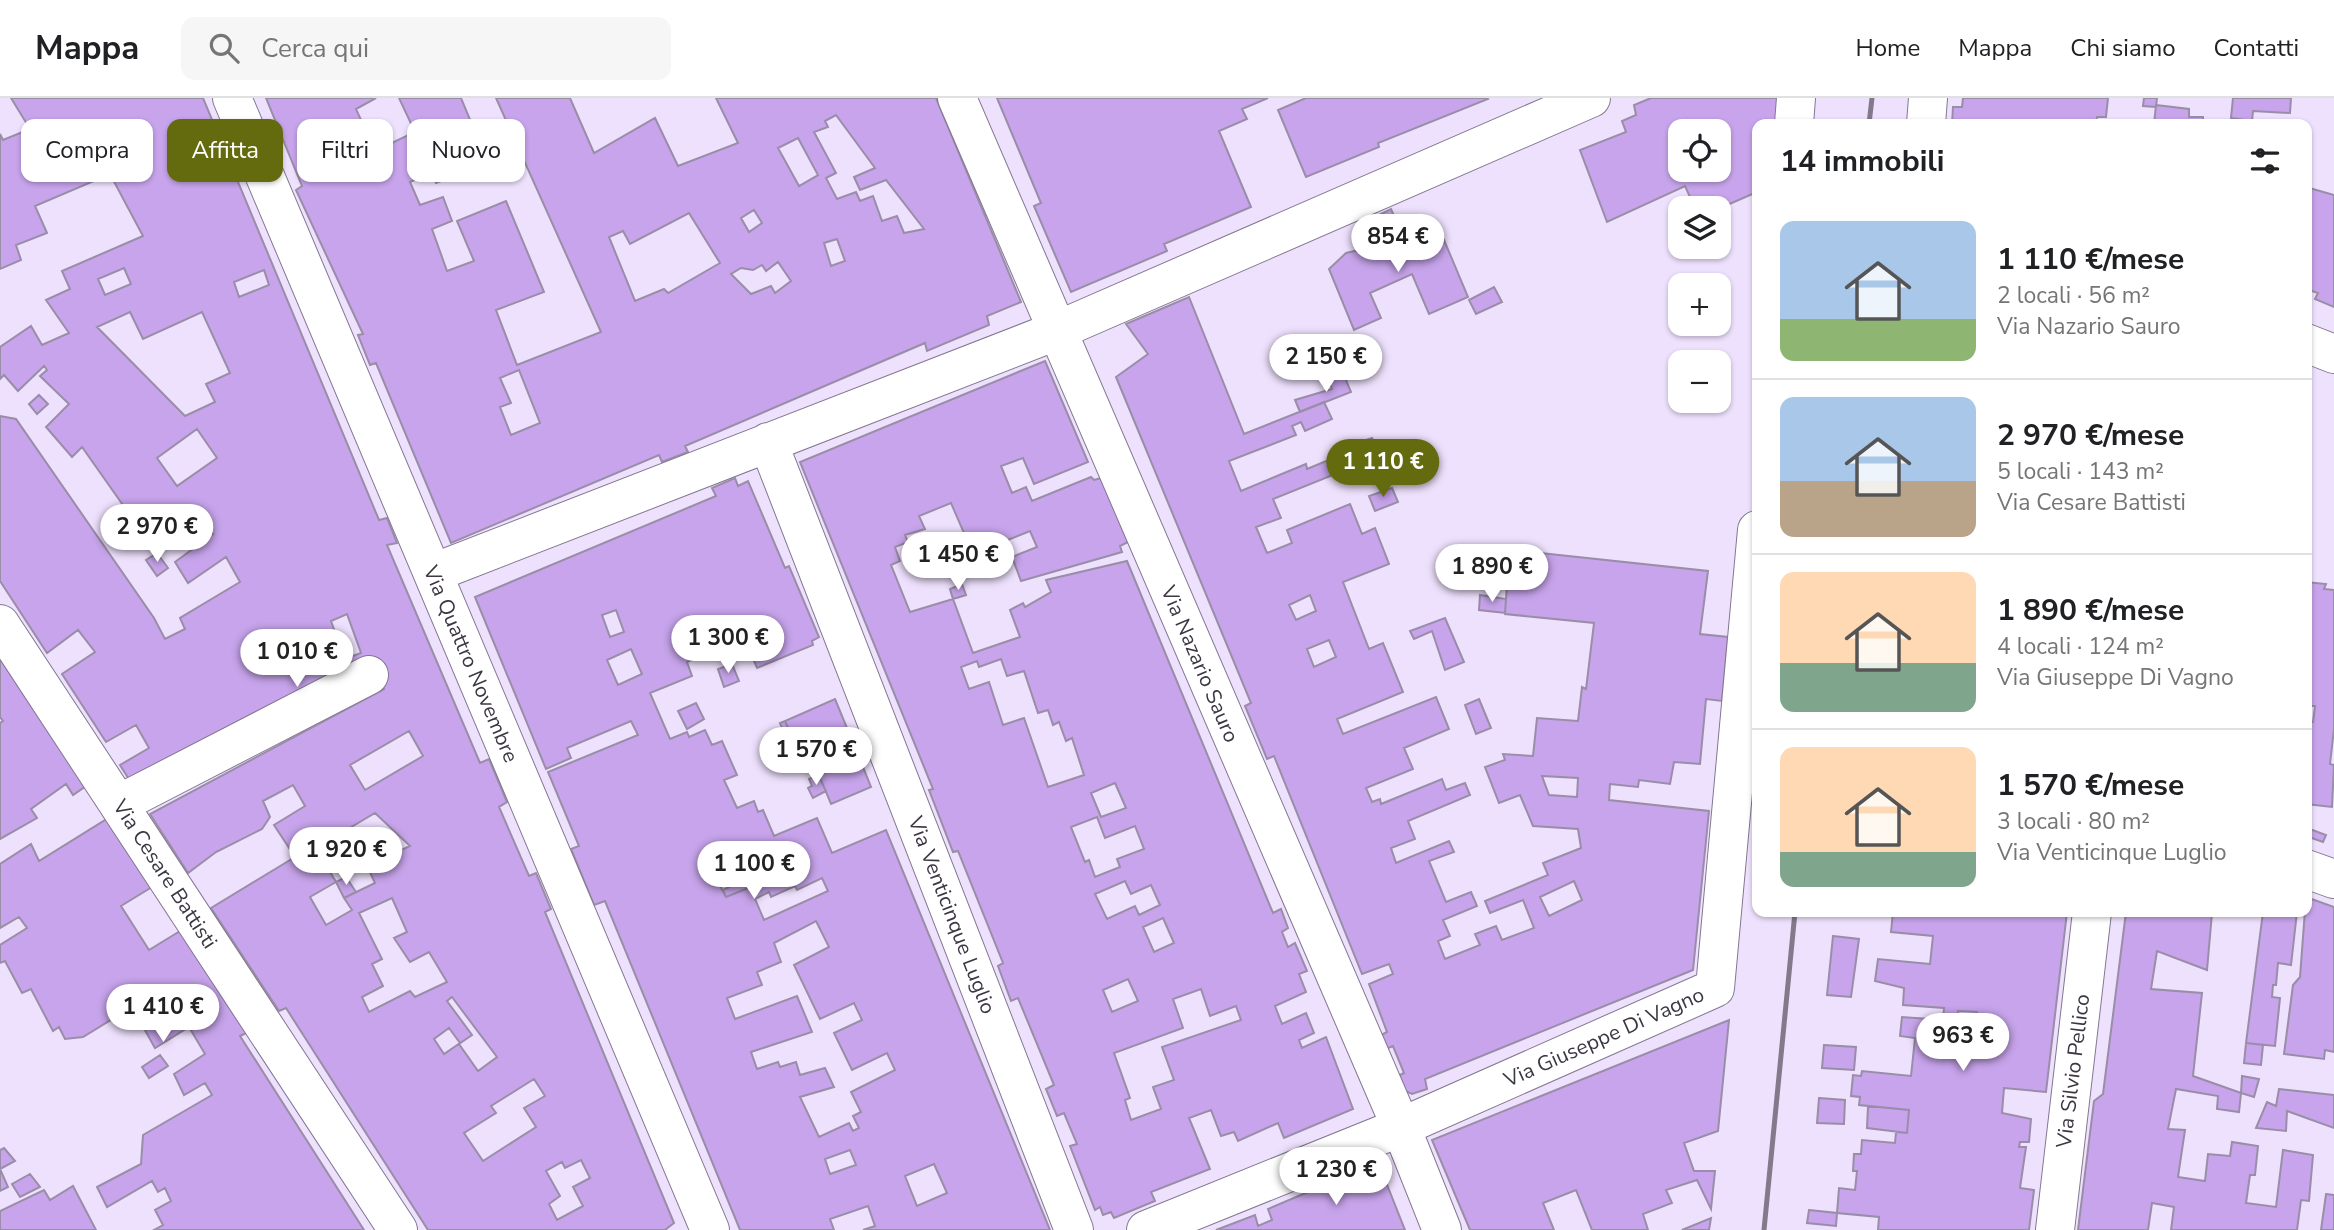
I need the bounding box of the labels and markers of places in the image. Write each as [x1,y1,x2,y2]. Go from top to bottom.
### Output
pin: 854 € [1349,214,1447,274]
pin: 2 150 € [1261,334,1391,394]
pin: 1 110 € [1318,440,1448,499]
pin: 2 970 € [92,504,222,564]
pin: 1 450 € [893,532,1023,592]
pin: 1 890 € [1427,545,1557,604]
pin: 1 300 € [663,616,793,675]
pin: 1 010 € [232,630,362,689]
pin: 1 570 € [751,728,881,787]
pin: 1 920 € [281,828,411,887]
pin: 1 100 € [689,842,819,901]
pin: 1 410 € [98,984,228,1044]
pin: 963 € [1914,1014,2012,1073]
pin: 1 230 € [1271,1148,1401,1207]

